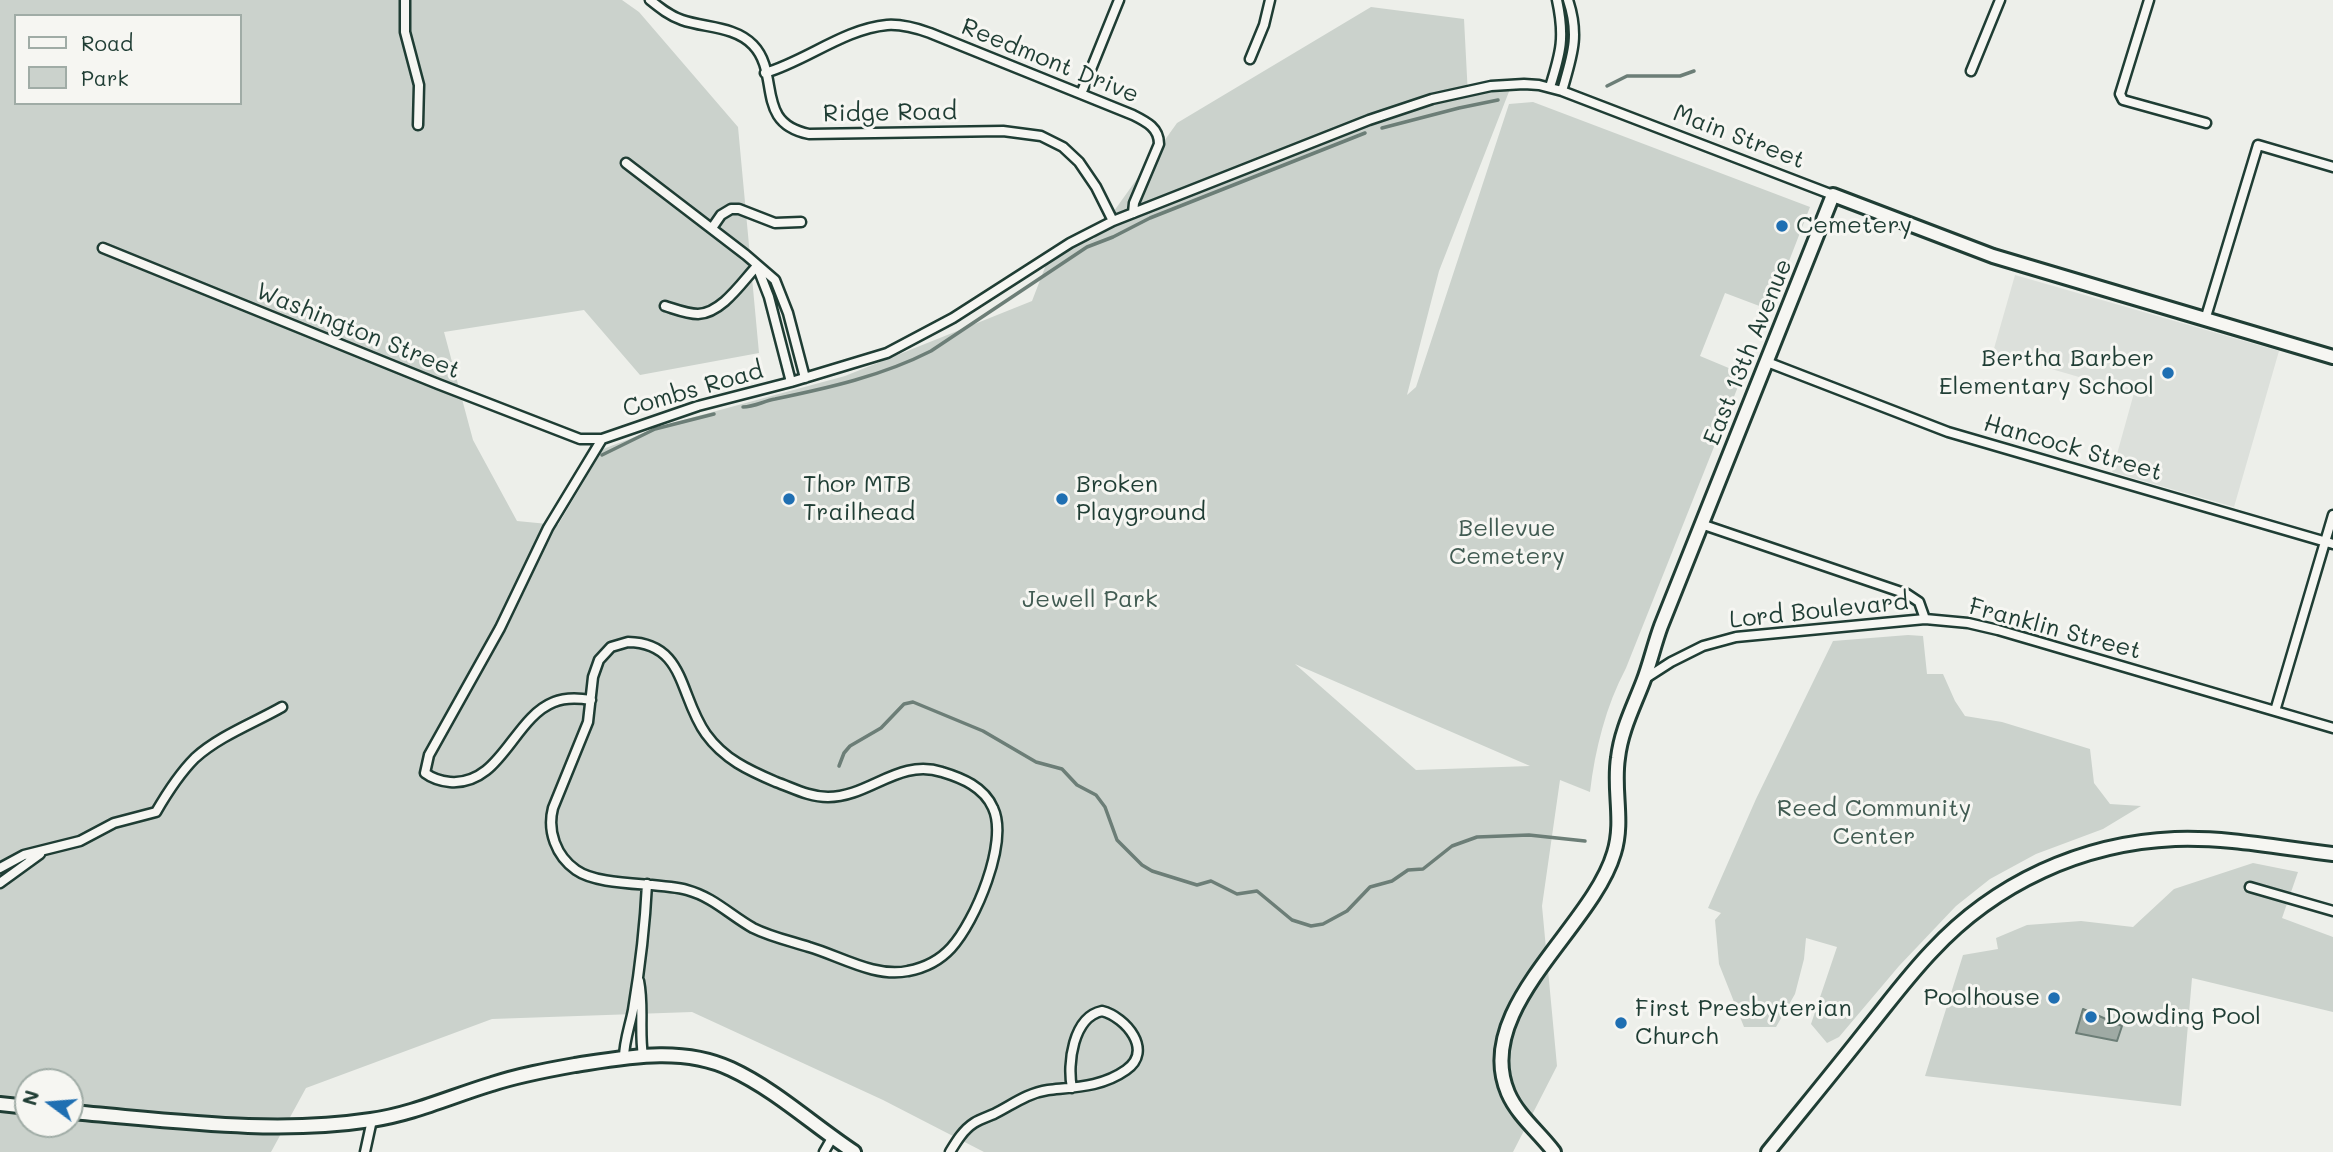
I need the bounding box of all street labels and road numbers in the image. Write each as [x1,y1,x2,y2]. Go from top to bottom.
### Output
street label: Reedmont Drive [957,12,1143,110]
street label: Ridge Road [823,97,957,129]
street label: Main Street [1669,99,1809,175]
street label: East 13th Avenue [1698,255,1798,449]
street label: Washington Street [252,277,464,385]
street label: Combs Road [619,356,767,424]
street label: Hancock Street [1980,409,2166,487]
street label: Lord Boulevard [1728,587,1910,635]
street label: Franklin Street [1966,592,2144,666]

